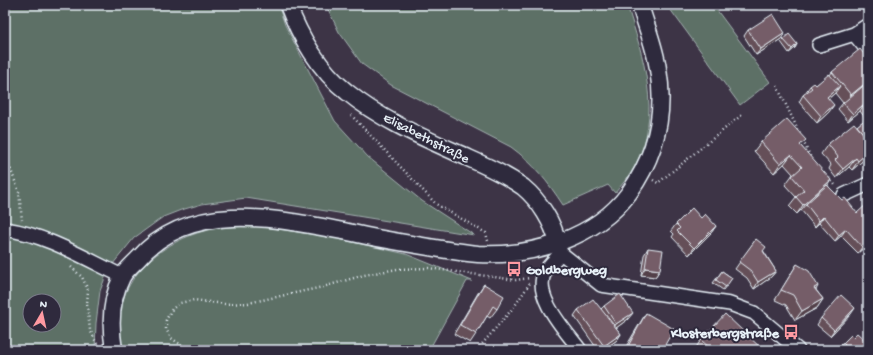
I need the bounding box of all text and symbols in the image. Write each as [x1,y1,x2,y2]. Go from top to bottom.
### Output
street label: Elisabethstraße [380,110,473,169]
bus stop icon: Goldbergweg [505,260,523,278]
place label: Goldbergweg [526,263,607,280]
north arrow [22,293,62,333]
text: N [39,299,48,312]
bus stop icon: Klosterbergstraße [782,323,800,341]
place label: Klosterbergstraße [670,326,780,343]

